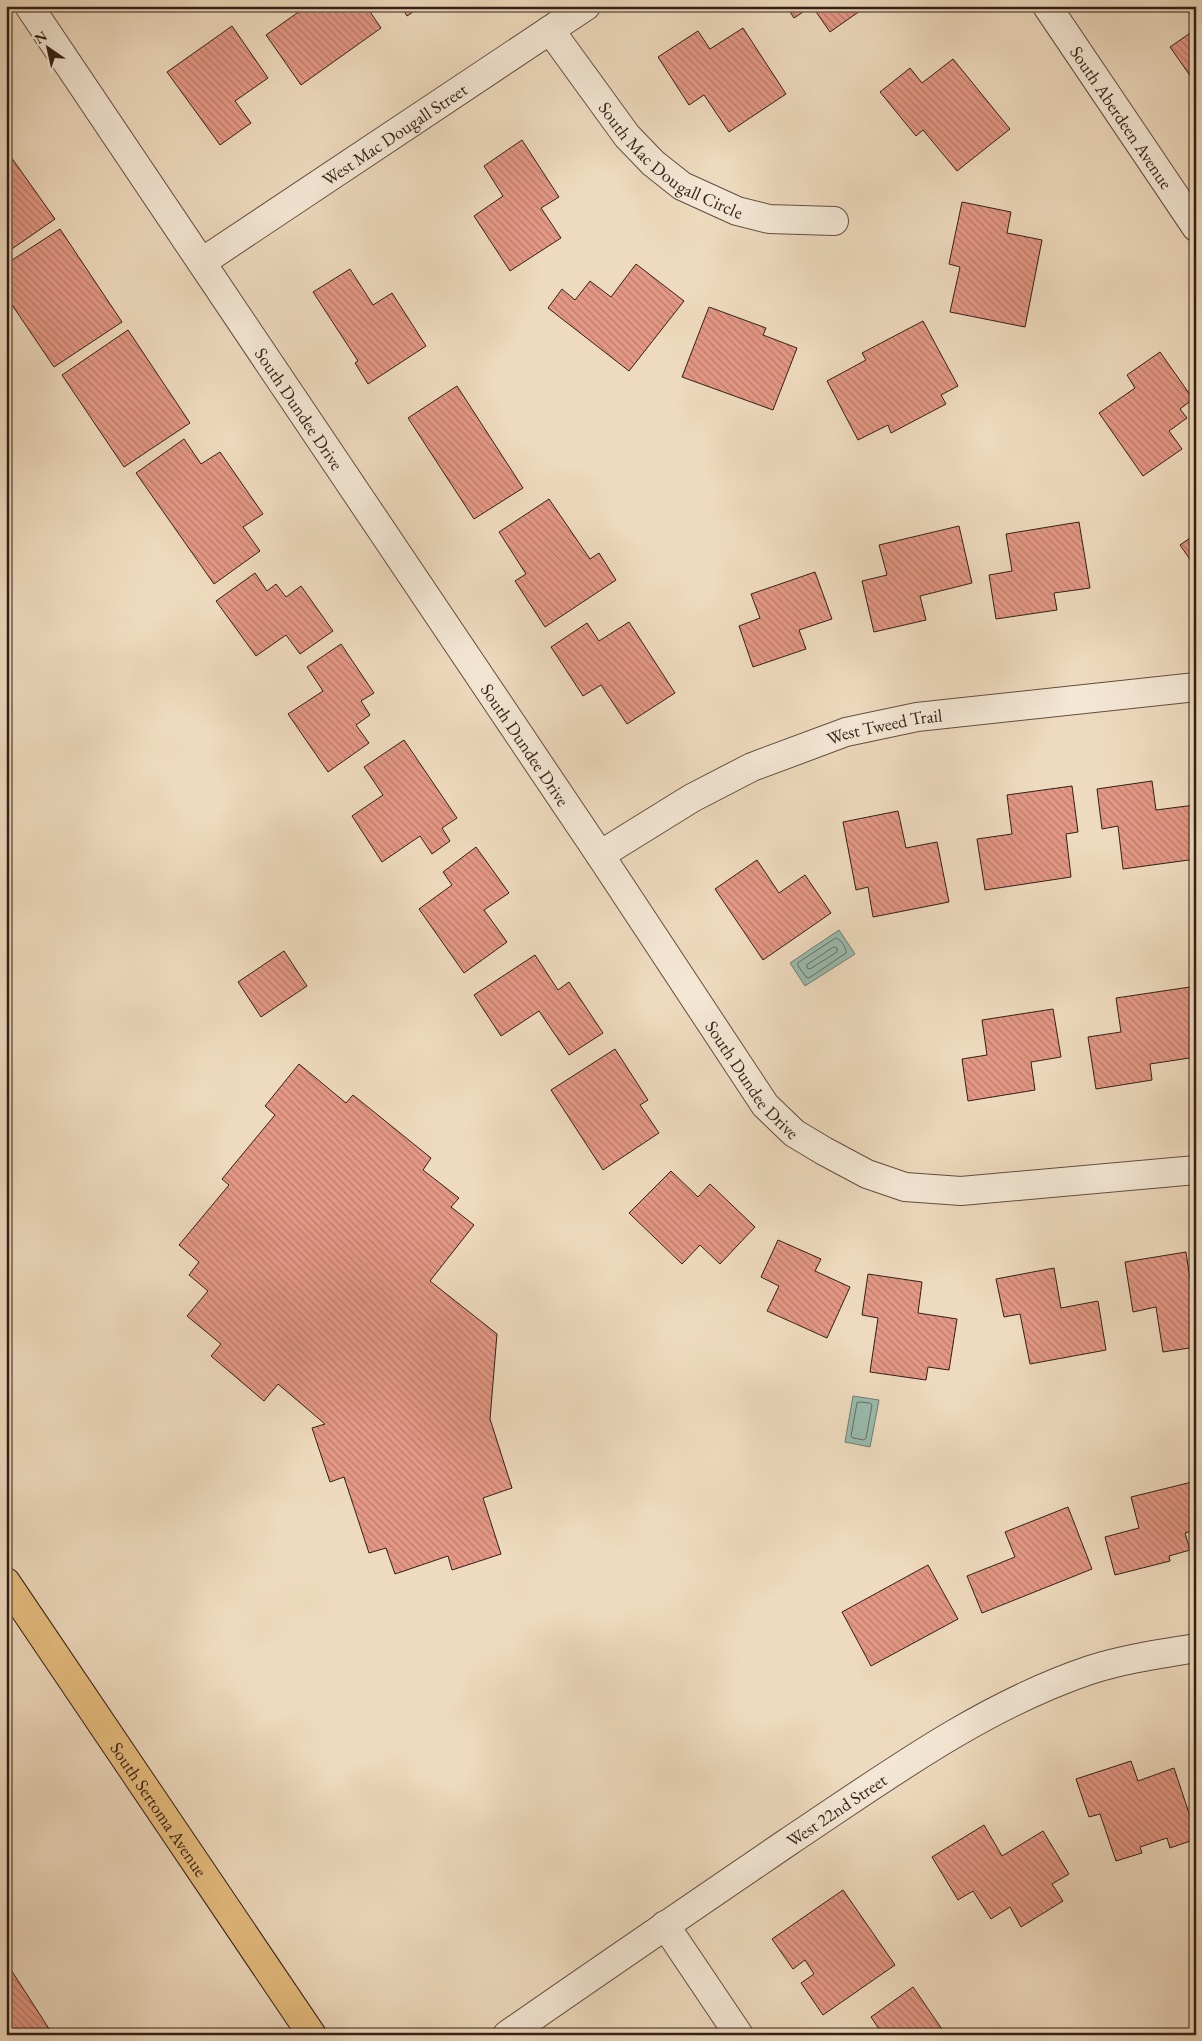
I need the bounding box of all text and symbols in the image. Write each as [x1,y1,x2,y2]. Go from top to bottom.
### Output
north arrow [22,22,72,72]
text: N [31,26,51,48]
street label: South Aberdeen Avenue [1065,41,1178,193]
street label: West Mac Dougall Street [317,77,471,190]
street label: South Mac Dougall Circle [594,97,745,223]
street label: South Dundee Drive [250,343,349,474]
street label: South Dundee Drive [476,679,575,810]
street label: West Tweed Trail [823,703,943,750]
street label: South Dundee Drive [701,1016,805,1144]
street label: South Sertoma Avenue [106,1737,213,1881]
street label: West 22nd Street [782,1768,891,1852]

